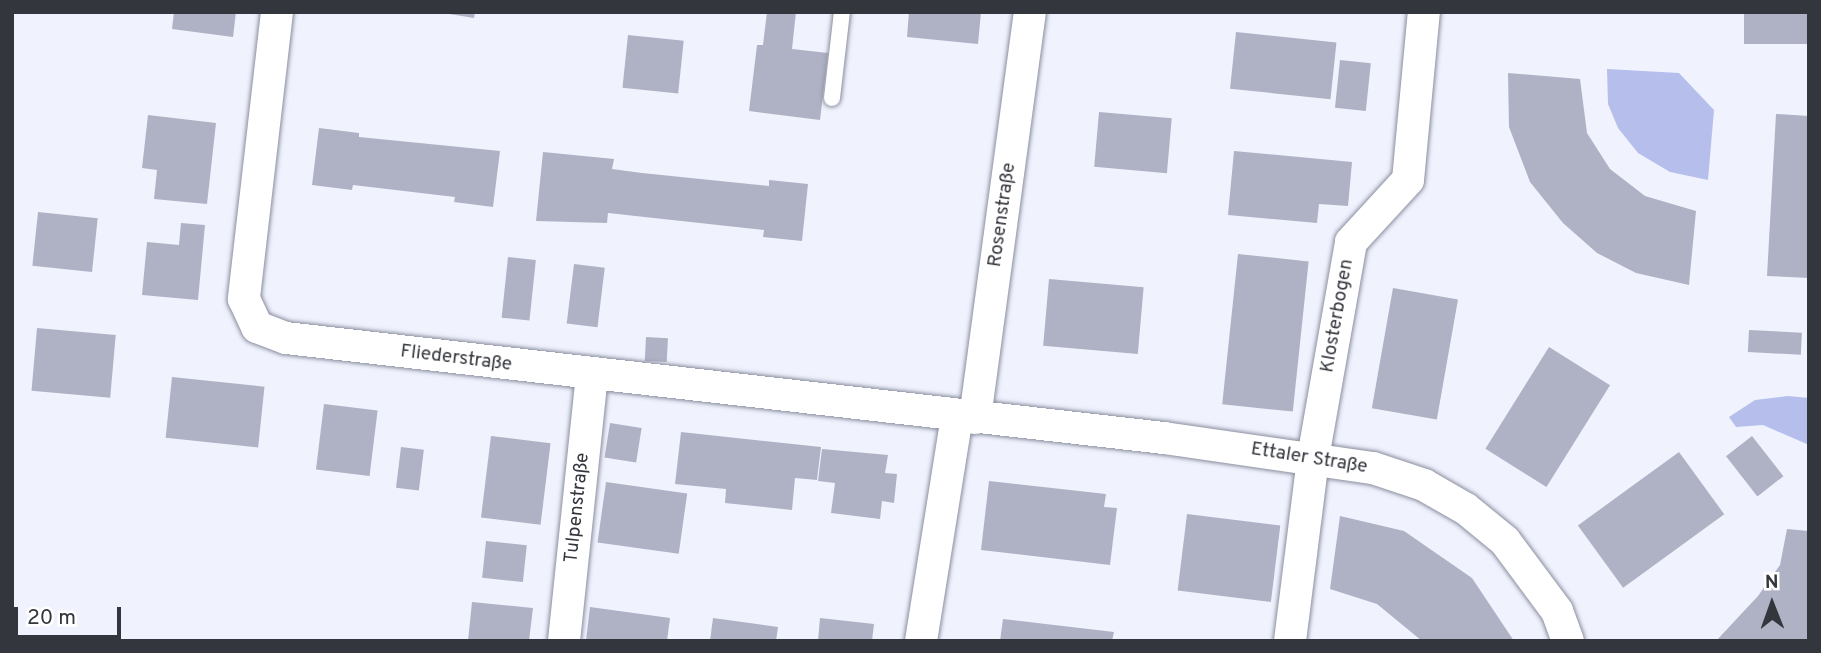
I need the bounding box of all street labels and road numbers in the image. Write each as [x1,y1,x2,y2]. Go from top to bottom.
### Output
street label: Rosenstraße [984,161,1022,269]
street label: Klosterbogen [1317,257,1359,375]
street label: Fliederstraße [399,341,513,377]
street label: Ettaler Straße [1249,439,1369,479]
street label: Tulpenstraße [561,452,595,564]

